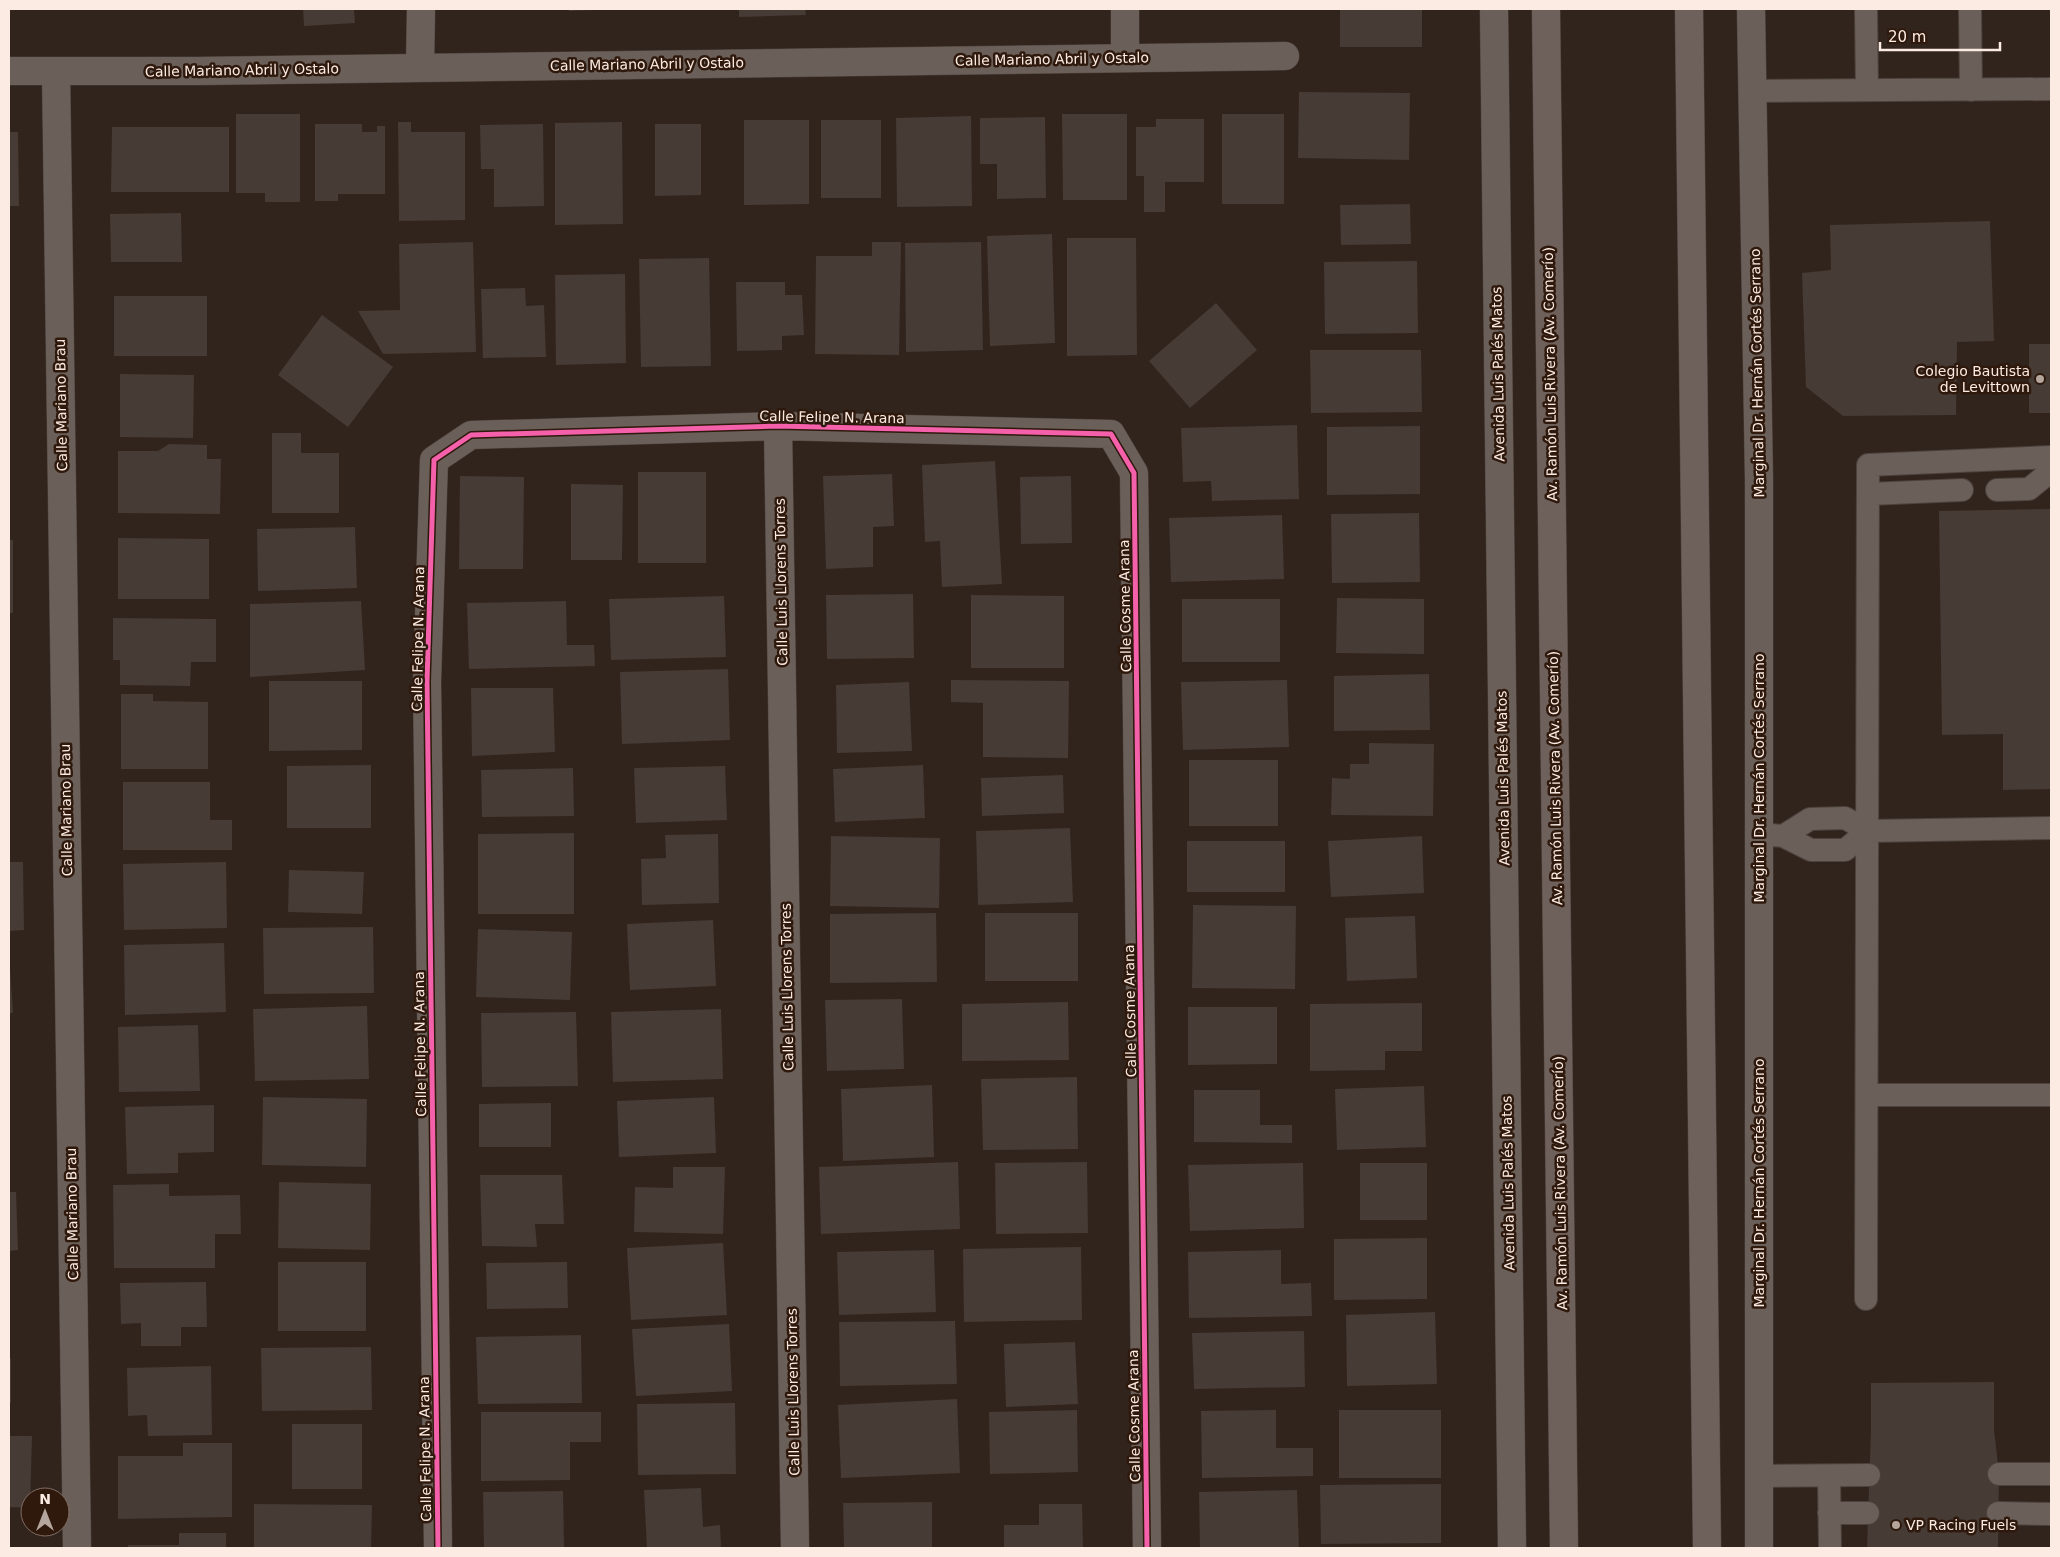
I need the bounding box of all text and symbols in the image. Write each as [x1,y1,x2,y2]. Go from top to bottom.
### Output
scale bar [1880,20,2000,52]
text: 20 m [1888,28,1926,46]
street label: Calle Mariano Abril y Ostalo [955,49,1149,69]
street label: Calle Mariano Abril y Ostalo [550,54,744,74]
street label: Calle Mariano Abril y Ostalo [145,60,339,80]
street label: Av. Ramón Luis Rivera (Av. Comerío) [1540,247,1560,501]
street label: Marginal Dr. Hernán Cortés Serrano [1747,248,1767,498]
street label: Avenida Luis Palés Matos [1488,286,1508,462]
street label: Calle Mariano Brau [52,338,70,472]
place label: Colegio Bautista de Levittown [1916,363,2030,395]
marker: Colegio Bautista de Levittown [2034,373,2046,385]
street label: Calle Felipe N. Arana [759,408,905,426]
street label: Calle Luis Llorens Torres [772,498,790,666]
street label: Calle Cosme Arana [1116,539,1134,673]
street label: Calle Felipe N. Arana [409,566,427,712]
street label: Av. Ramón Luis Rivera (Av. Comerío) [1545,651,1565,905]
street label: Marginal Dr. Hernán Cortés Serrano [1751,653,1767,903]
street label: Avenida Luis Palés Matos [1493,690,1513,866]
street label: Calle Mariano Brau [57,743,75,877]
street label: Calle Luis Llorens Torres [778,903,796,1071]
street label: Calle Cosme Arana [1121,944,1139,1078]
street label: Calle Felipe N. Arana [411,971,429,1117]
street label: Av. Ramón Luis Rivera (Av. Comerío) [1550,1056,1570,1310]
street label: Marginal Dr. Hernán Cortés Serrano [1751,1058,1767,1308]
street label: Avenida Luis Palés Matos [1498,1095,1518,1271]
street label: Calle Mariano Brau [63,1147,81,1281]
street label: Calle Luis Llorens Torres [784,1308,802,1476]
street label: Calle Cosme Arana [1125,1349,1143,1483]
street label: Calle Felipe N. Arana [416,1376,434,1522]
north arrow [20,1487,70,1537]
text: N [39,1491,51,1507]
place label: VP Racing Fuels [1906,1517,2016,1533]
marker: VP Racing Fuels [1890,1519,1902,1531]

